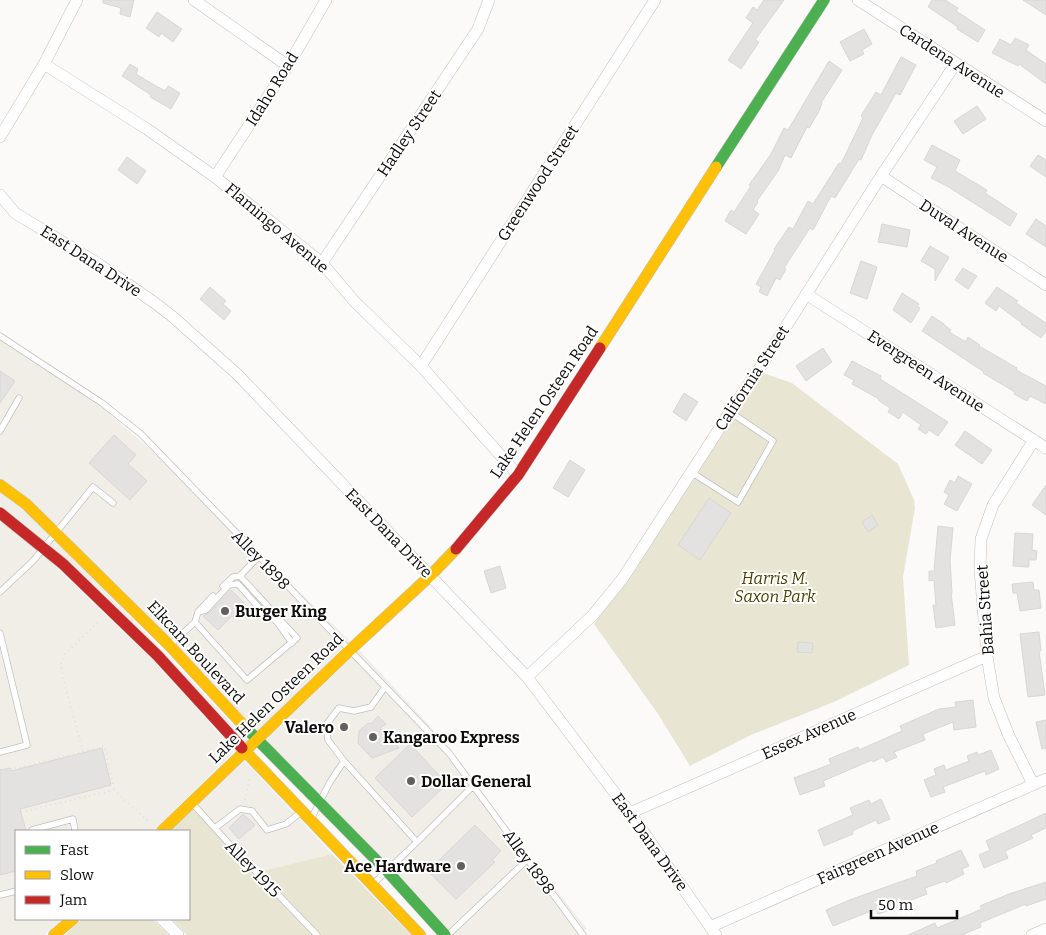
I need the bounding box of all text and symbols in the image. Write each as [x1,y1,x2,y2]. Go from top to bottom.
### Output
street label: Cardena Avenue [896,20,1008,102]
street label: Idaho Road [242,48,302,129]
street label: Hadley Street [373,86,445,180]
street label: Greenwood Street [493,121,583,245]
street label: Flamingo Avenue [221,179,333,277]
street label: Duval Avenue [916,195,1012,267]
street label: East Dana Drive [37,221,145,301]
street label: Lake Helen Osteen Road [486,322,602,482]
street label: California Street [711,322,793,434]
street label: Evergreen Avenue [864,326,988,416]
street label: East Dana Drive [342,485,436,581]
street label: Alley 1898 [228,526,294,594]
street label: Bahia Street [972,564,998,656]
park label: Harris M. Saxon Park [734,569,816,606]
street label: Elkcam Boulevard [144,597,249,708]
place label: Burger King [235,602,327,621]
marker: Burger King [219,605,231,617]
street label: Lake Helen Osteen Road [205,629,347,767]
street label: Essex Avenue [759,705,859,763]
place label: Valero [285,718,334,737]
marker: Valero [338,721,350,733]
place label: Kangaroo Express [383,728,520,747]
marker: Kangaroo Express [367,731,379,743]
place label: Dollar General [421,772,531,791]
marker: Dollar General [405,775,417,787]
street label: East Dana Drive [608,789,692,895]
street label: Fairgreen Avenue [814,818,942,888]
street label: Alley 1898 [499,826,559,898]
legend [15,830,190,920]
street label: Alley 1915 [221,837,285,901]
text: Fast [60,841,89,859]
place label: Ace Hardware [344,857,451,876]
marker: Ace Hardware [455,860,467,872]
text: Slow [60,866,95,884]
scale bar [871,888,957,920]
text: Jam [59,891,88,909]
text: 50 m [878,896,914,914]

